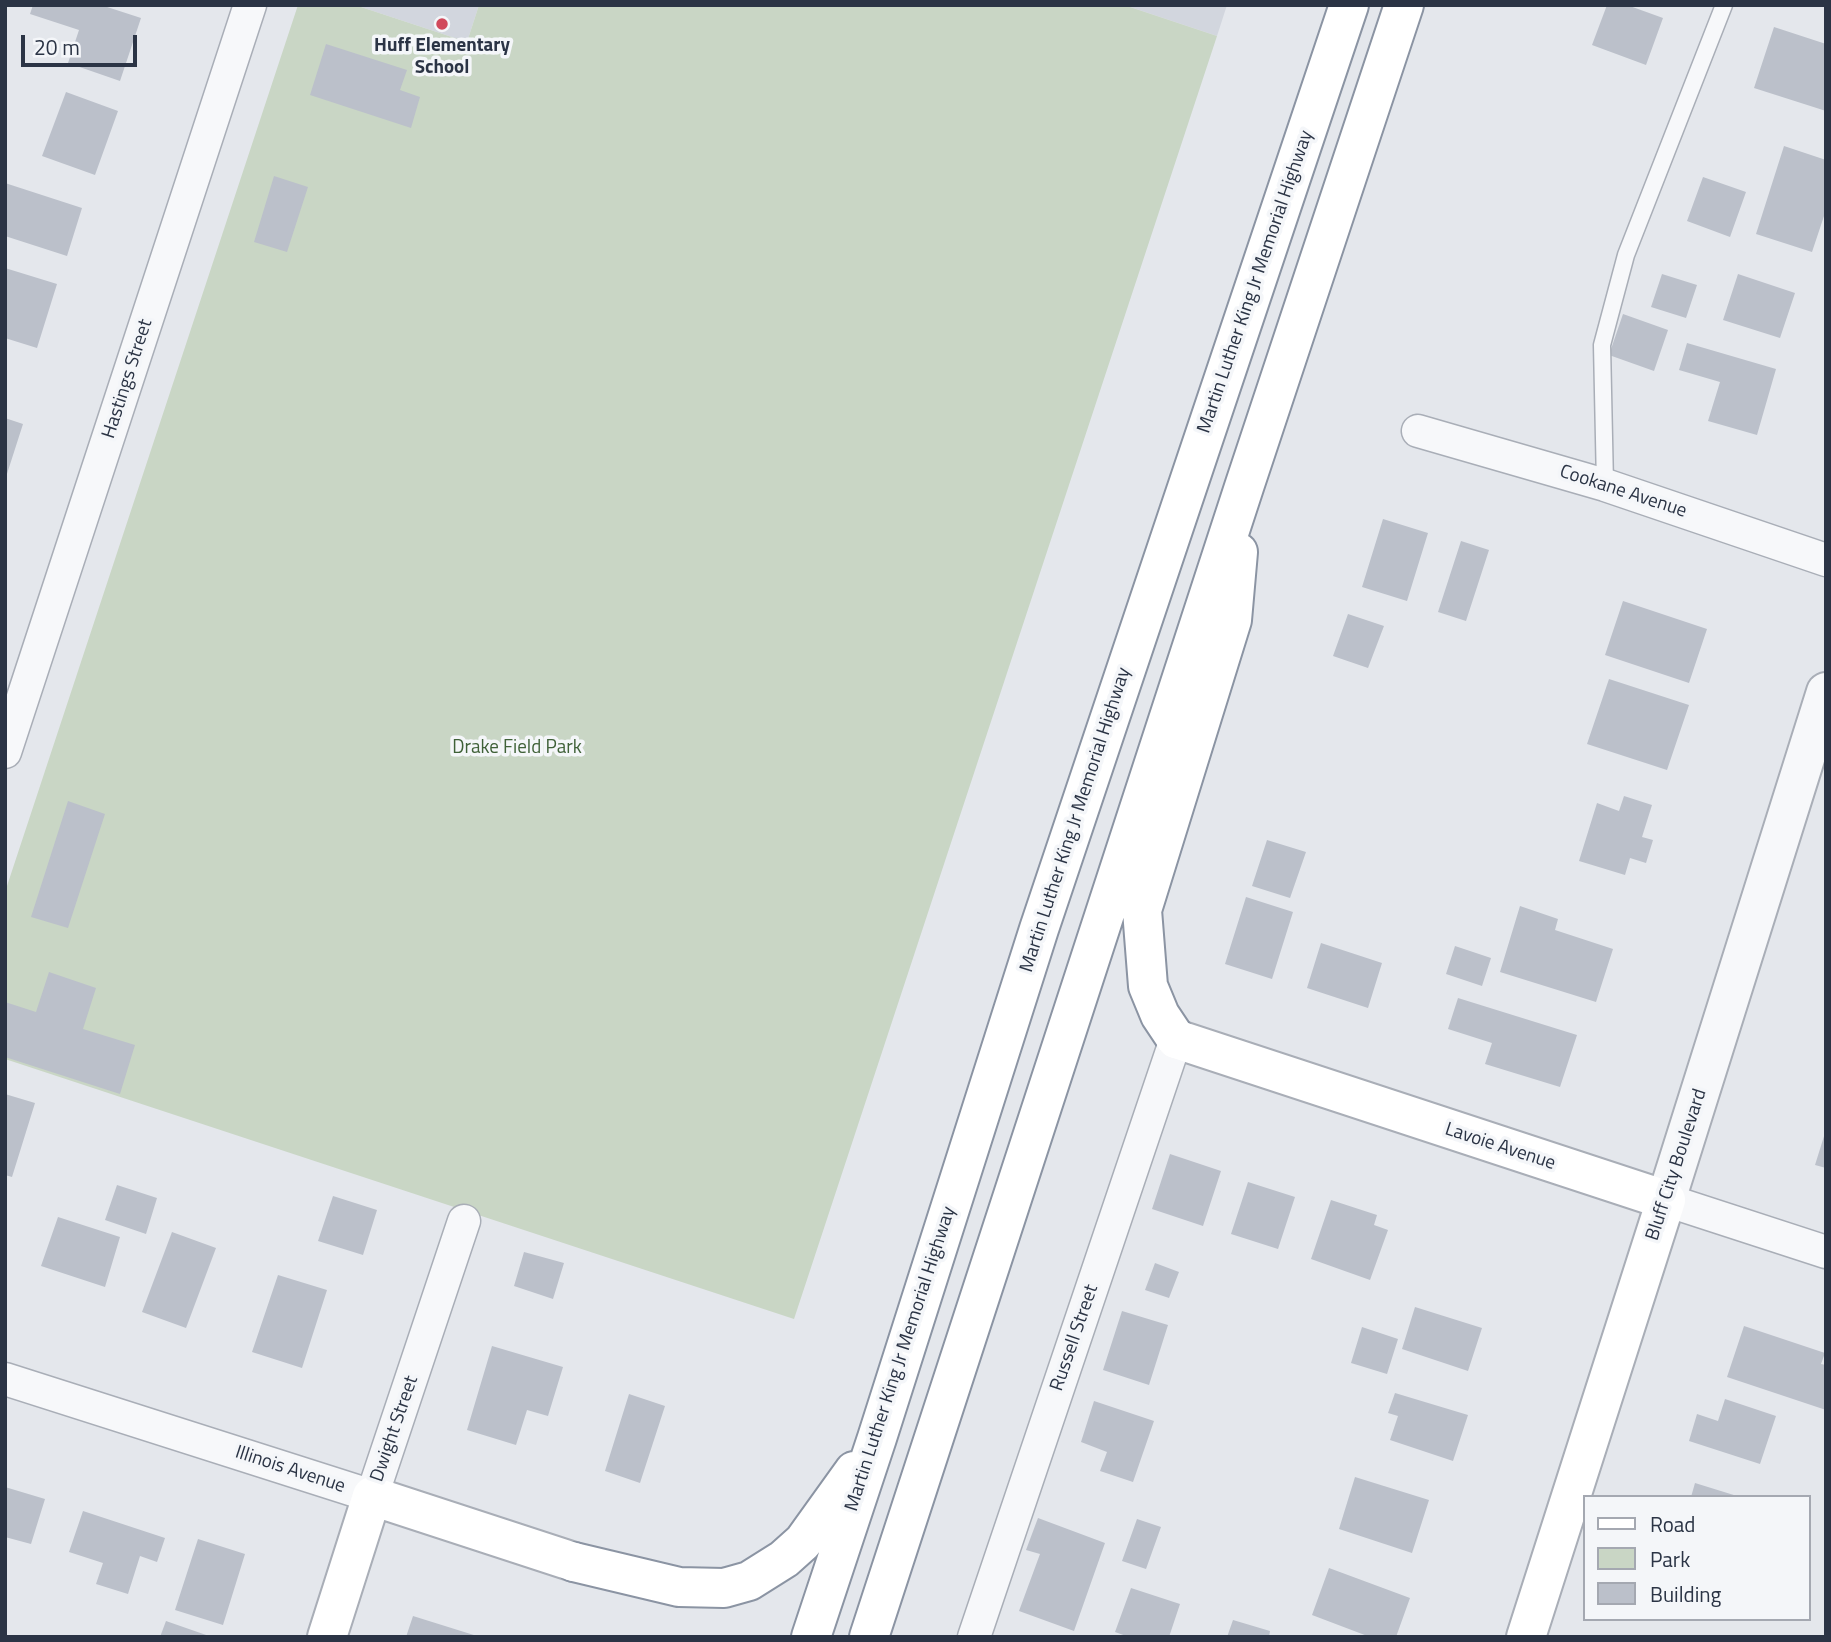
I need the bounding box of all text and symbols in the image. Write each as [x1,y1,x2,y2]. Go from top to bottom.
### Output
marker: Huff Elementary School [434,16,450,32]
scale bar [24,21,140,65]
text: 20 m [34,31,80,63]
place label: Huff Elementary School [374,35,510,79]
street label: Martin Luther King Jr Memorial Highway [1193,127,1319,437]
street label: Hastings Street [98,317,158,441]
street label: Cookane Avenue [1557,461,1689,523]
street label: Martin Luther King Jr Memorial Highway [1016,665,1136,975]
park label: Drake Field Park [452,737,582,759]
street label: Bluff City Boulevard [1642,1086,1712,1244]
street label: Lavoie Avenue [1442,1118,1558,1176]
street label: Martin Luther King Jr Memorial Highway [841,1204,961,1514]
street label: Russell Street [1046,1282,1104,1394]
street label: Dwight Street [366,1373,424,1485]
street label: Illinois Avenue [232,1441,348,1499]
legend [1582,1495,1810,1621]
text: Road [1650,1508,1695,1540]
text: Park [1650,1543,1690,1575]
text: Building [1650,1578,1721,1610]

